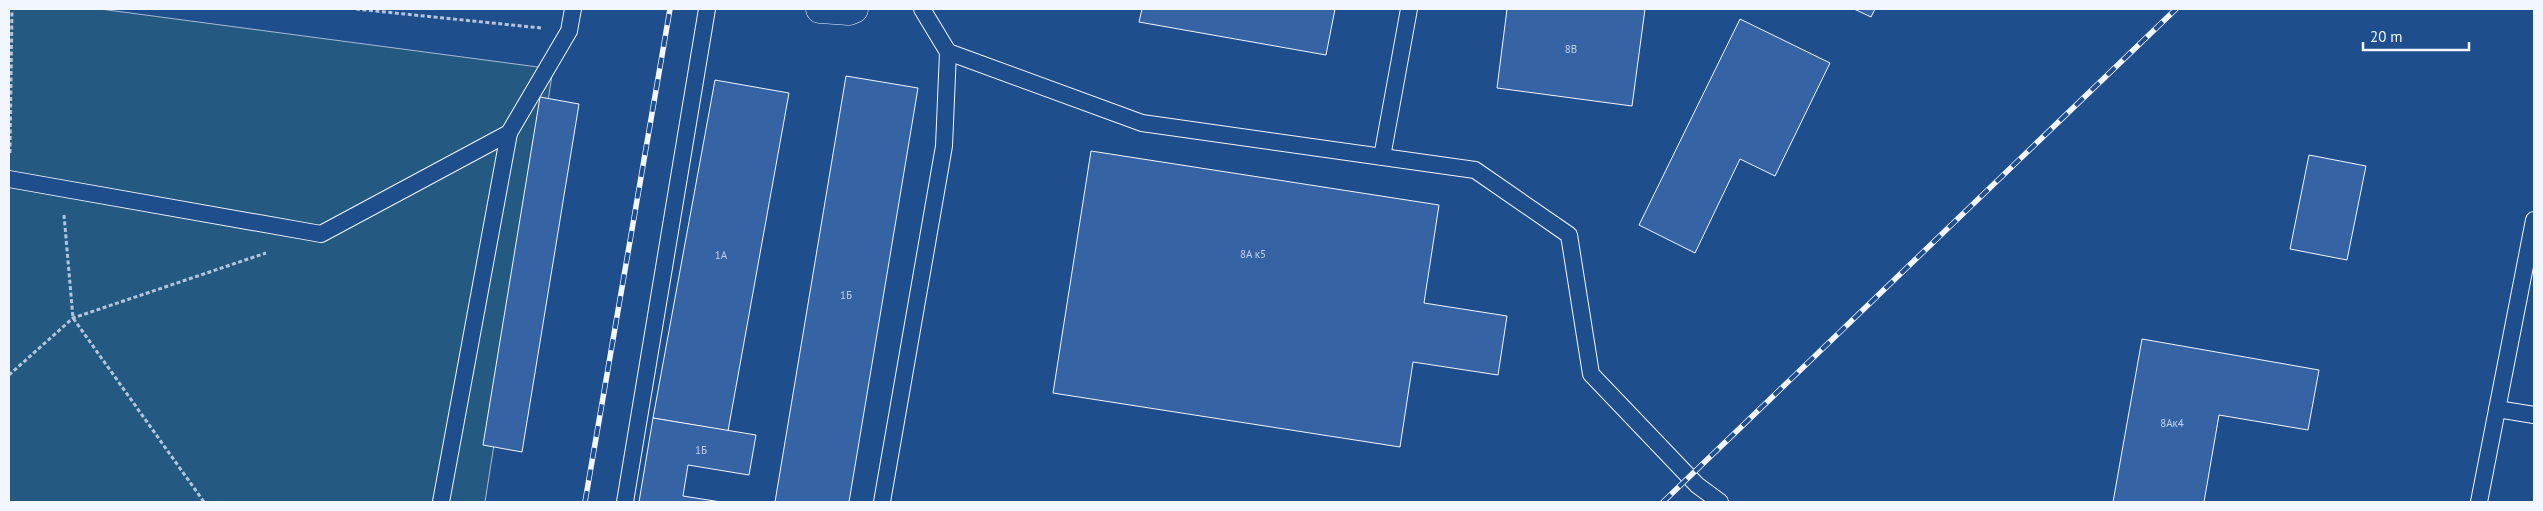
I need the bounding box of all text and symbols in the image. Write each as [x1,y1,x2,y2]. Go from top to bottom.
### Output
scale bar [2363,20,2469,52]
text: 20 m [2370,27,2403,46]
house number: 8В [1565,42,1577,56]
house number: 8А к5 [1240,247,1266,261]
house number: 1А [715,248,728,262]
house number: 1Б [840,288,852,302]
house number: 8Ак4 [2160,416,2184,430]
house number: 1Б [695,443,707,457]

